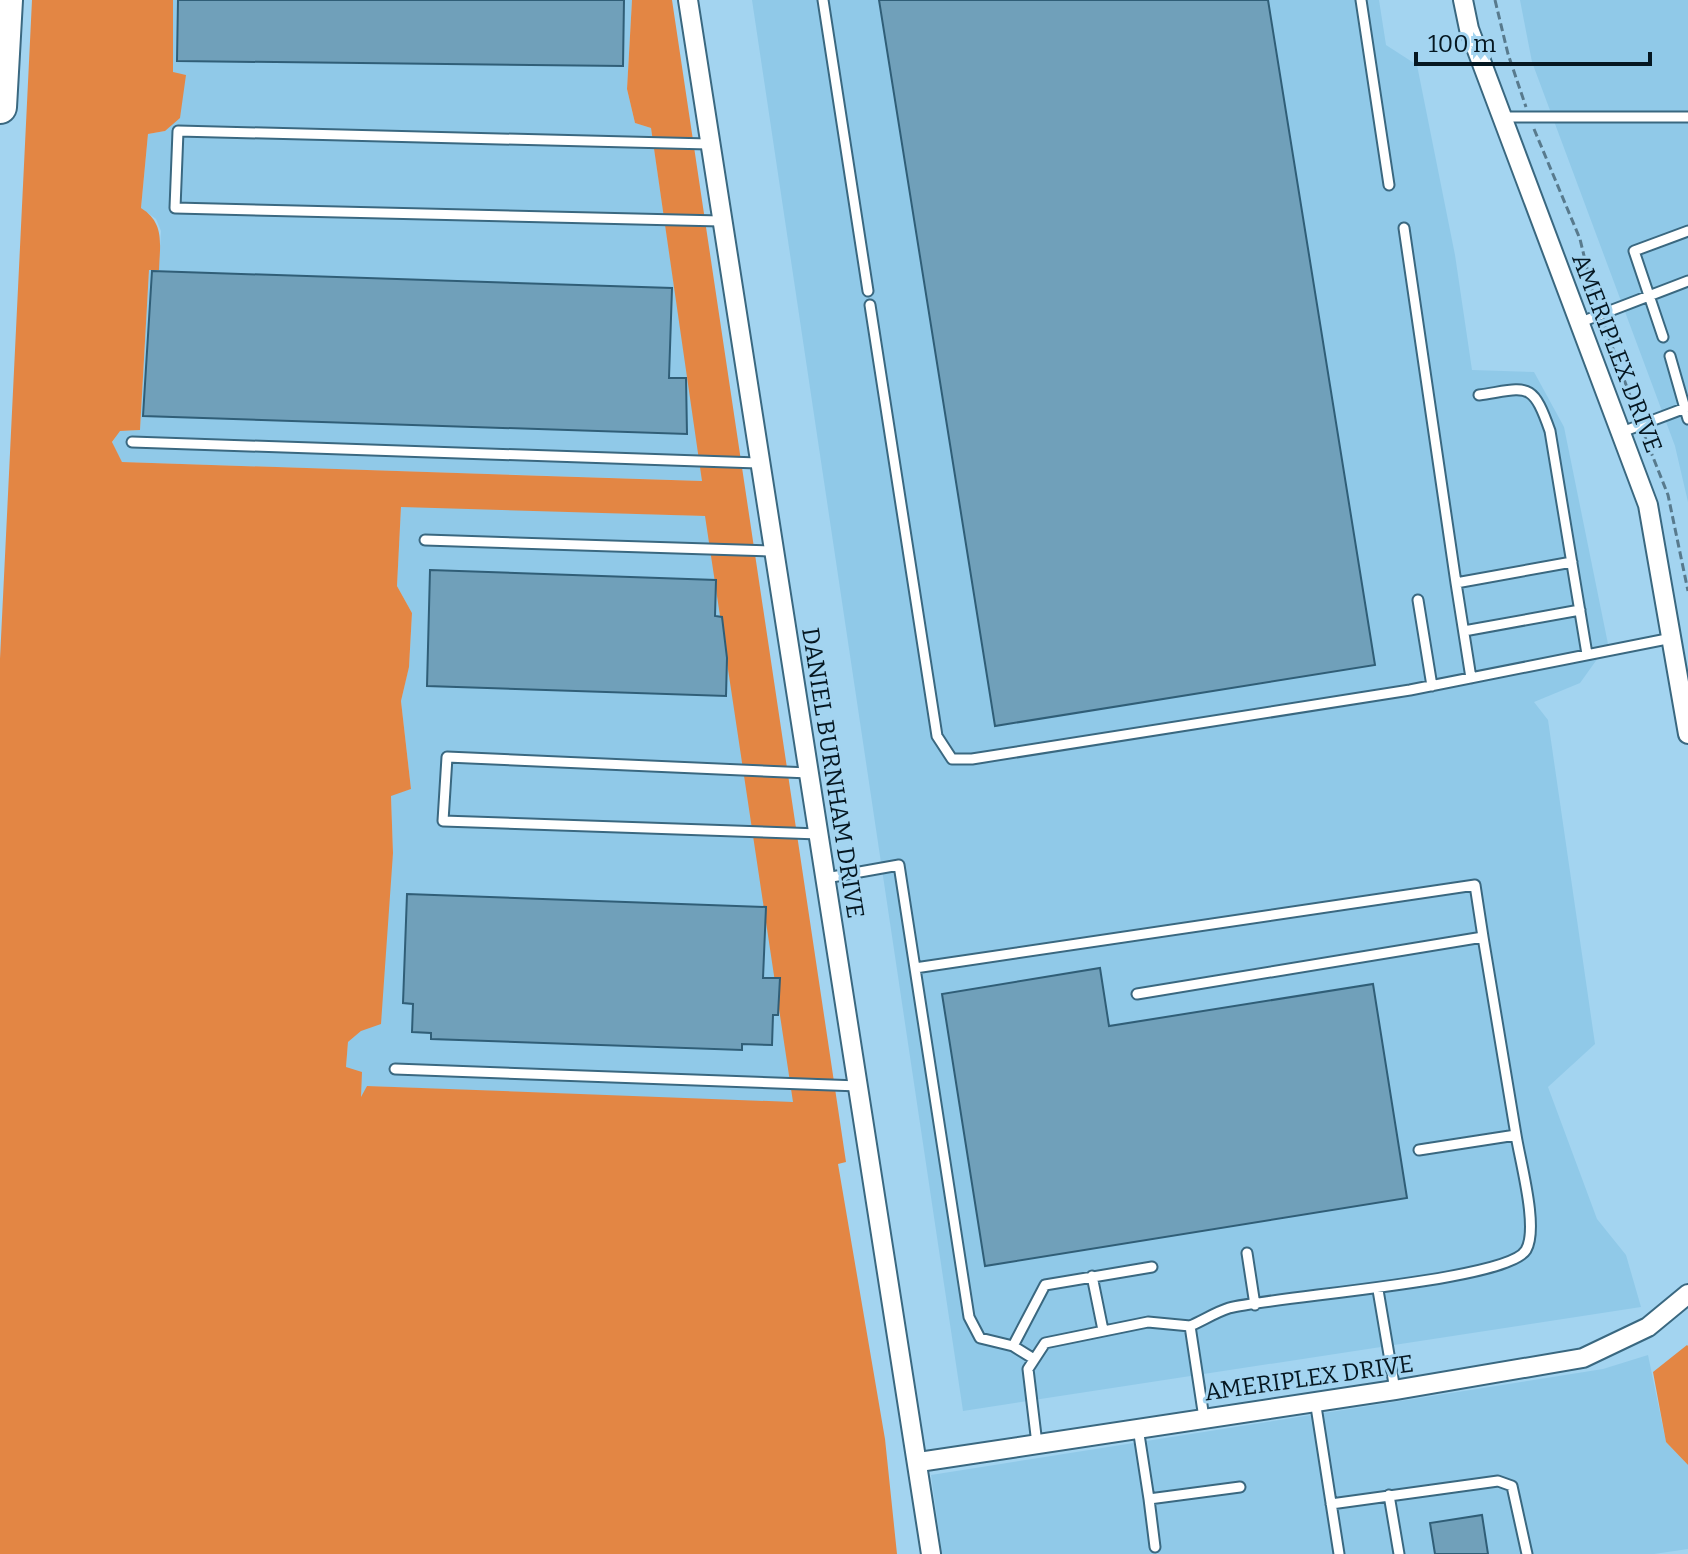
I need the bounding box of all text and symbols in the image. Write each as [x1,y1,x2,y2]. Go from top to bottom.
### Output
scale bar [1416,16,1650,66]
text: 100 m [1428,30,1496,58]
street label: AMERIPLEX DRIVE [1566,250,1668,456]
street label: DANIEL BURNHAM DRIVE [796,626,870,920]
street label: AMERIPLEX DRIVE [1203,1349,1415,1407]

